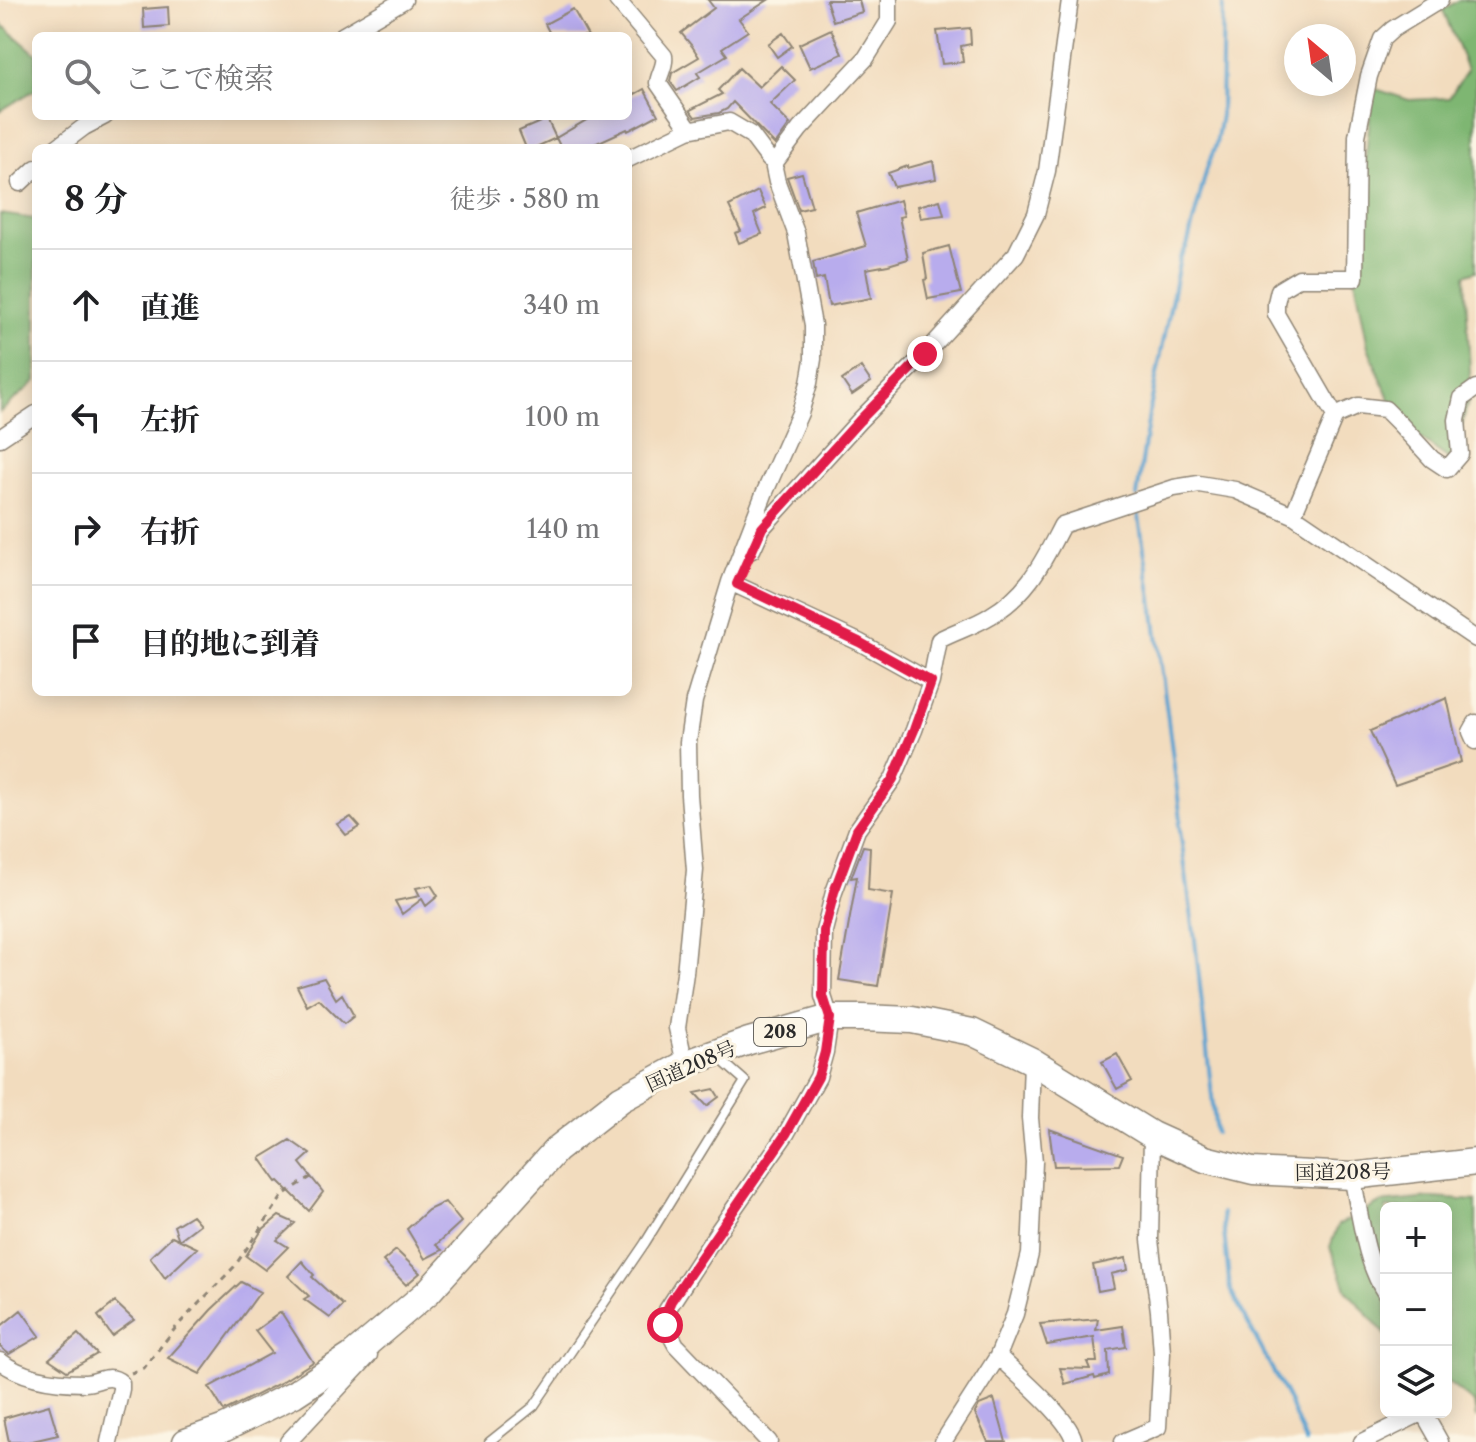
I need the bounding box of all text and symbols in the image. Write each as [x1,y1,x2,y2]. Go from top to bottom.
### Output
north arrow [1284,24,1356,96]
search box [32,32,632,120]
icon: search [60,54,104,98]
text: ここで検索 [124,60,274,97]
text: 8 分 [64,178,127,220]
text: 徒歩 · 580 m [450,183,600,215]
icon: ahead [64,283,108,327]
text: 直進 [140,289,200,326]
text: 340 m [523,289,600,321]
route end [907,336,943,372]
icon: left [64,395,108,439]
text: 左折 [140,401,200,438]
text: 100 m [525,401,600,433]
icon: right [64,507,108,551]
text: 右折 [140,513,200,550]
text: 140 m [526,513,600,545]
icon: arrive [64,619,108,663]
text: 目的地に到着 [140,625,320,662]
road number: 208 [754,1018,806,1046]
street label: 国道208号 [642,1036,740,1096]
street label: 国道208号 [1295,1159,1391,1185]
map controls [1380,1202,1452,1418]
button: + [1380,1202,1452,1274]
button: − [1380,1274,1452,1346]
route start [647,1307,683,1343]
button: layers [1380,1346,1452,1418]

